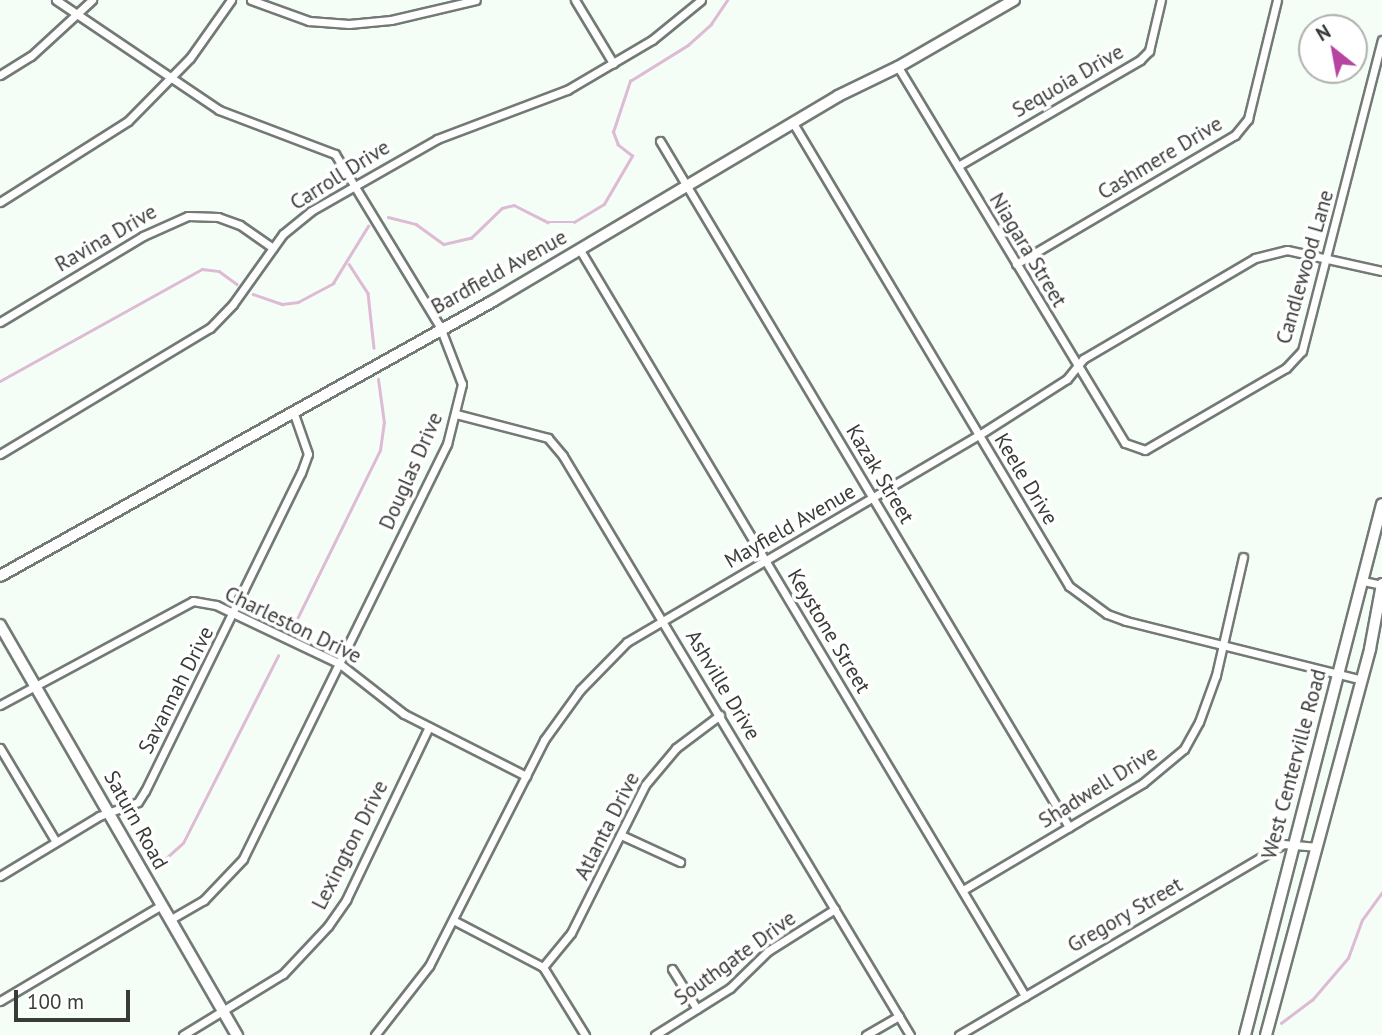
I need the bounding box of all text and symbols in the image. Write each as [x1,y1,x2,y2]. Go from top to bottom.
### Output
north arrow [1298,14,1368,84]
text: N [1312,19,1335,46]
street label: Sequoia Drive [1008,39,1128,123]
street label: Cashmere Drive [1093,111,1227,205]
street label: Carroll Drive [286,135,394,215]
street label: Candlewood Lane [1271,187,1339,347]
street label: Niagara Street [984,188,1072,312]
street label: Ravina Drive [51,199,161,277]
street label: Bardfield Avenue [427,224,571,320]
street label: Douglas Drive [374,408,448,534]
street label: Kazak Street [840,420,920,528]
street label: Keele Drive [989,429,1063,529]
street label: Mayfield Avenue [720,478,860,574]
street label: Keystone Street [782,564,876,698]
street label: Charleston Drive [221,581,365,669]
street label: Savannah Drive [133,622,219,758]
street label: Ashville Drive [680,625,766,745]
street label: West Centerville Road [1257,666,1331,862]
street label: Shadwell Drive [1034,741,1162,833]
street label: Saturn Road [99,766,173,874]
street label: Atlanta Drive [569,768,645,884]
street label: Lexington Drive [307,776,393,914]
street label: Gregory Street [1063,872,1187,958]
street label: Southgate Drive [669,905,801,1011]
scale bar [18,976,133,1020]
text: 100 m [27,988,84,1015]

